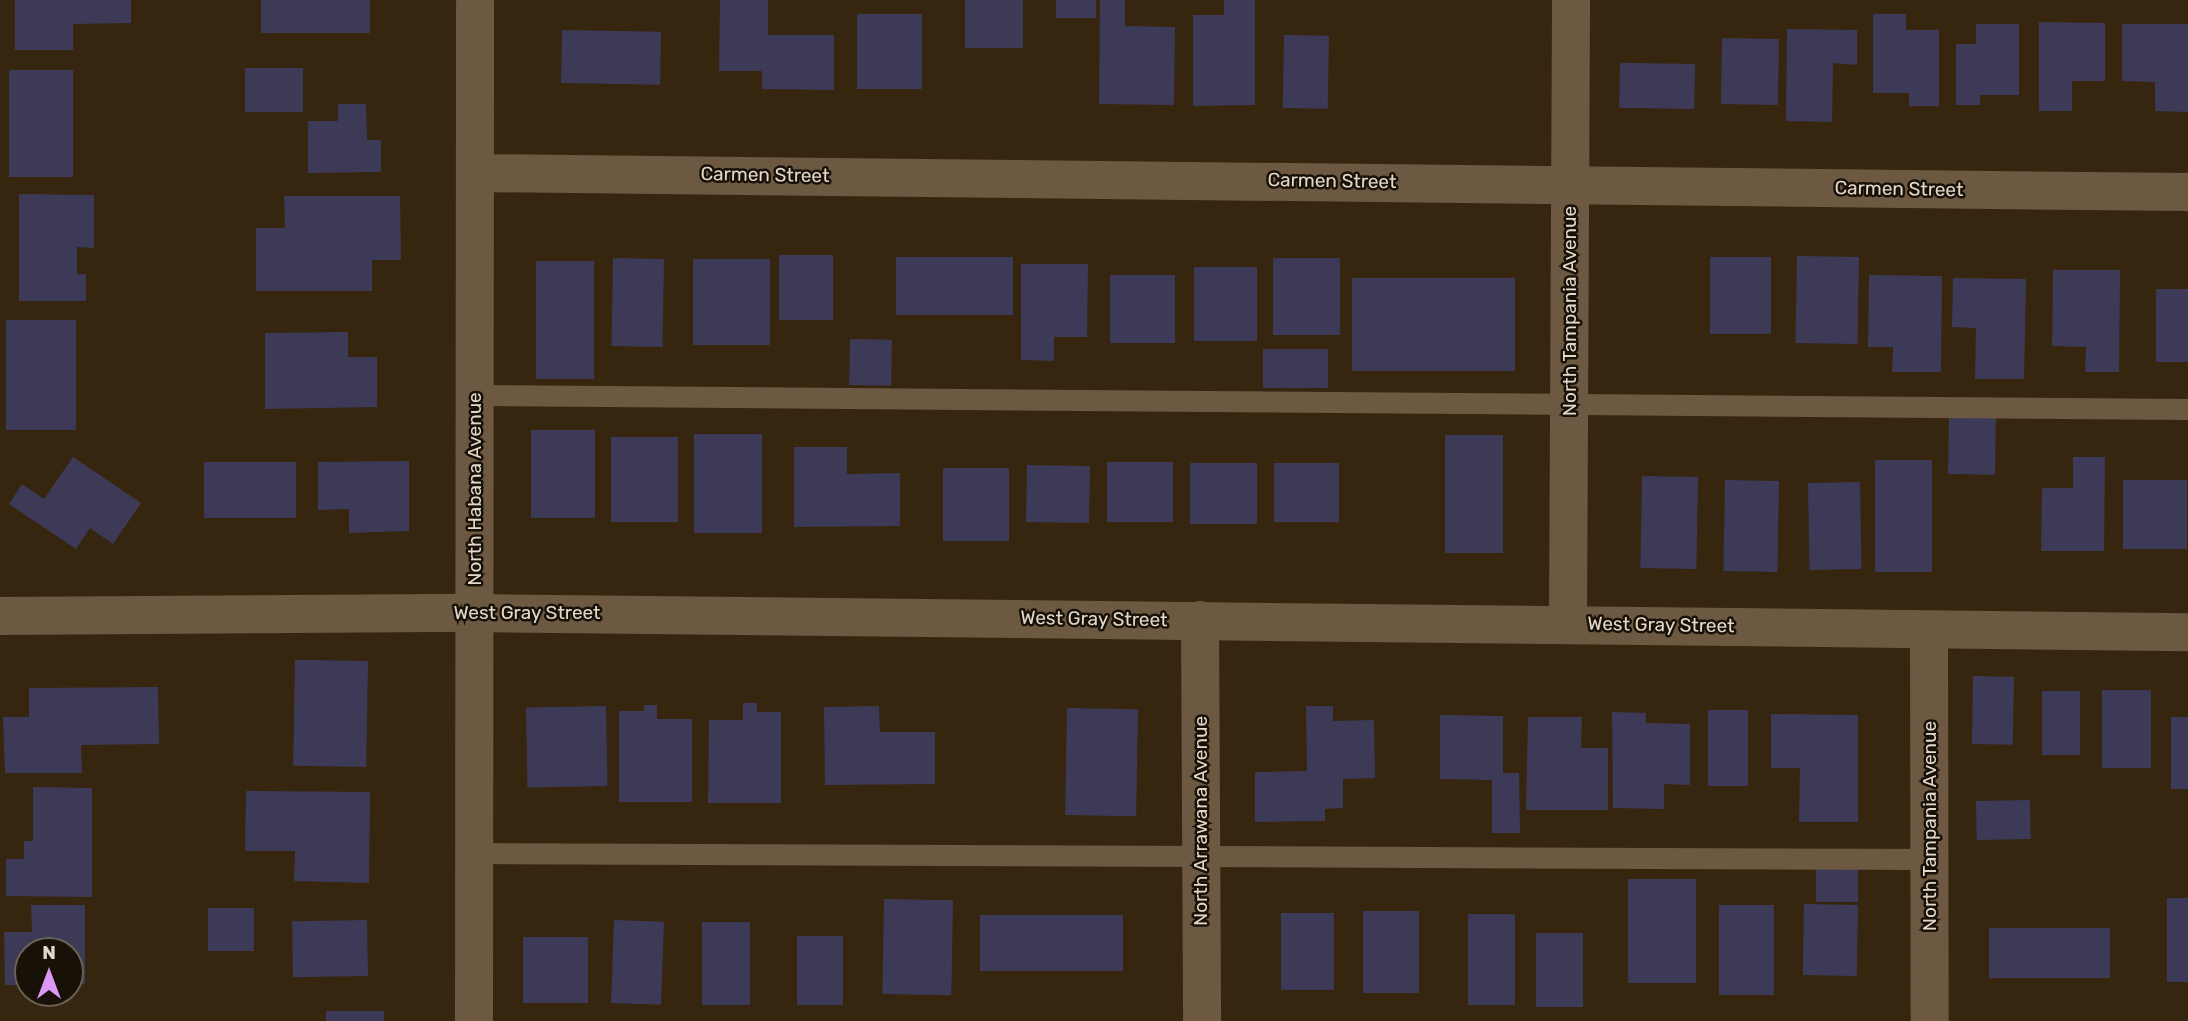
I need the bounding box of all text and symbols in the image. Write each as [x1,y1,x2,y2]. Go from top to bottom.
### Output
street label: Carmen Street [700,162,830,188]
street label: Carmen Street [1267,168,1397,194]
street label: Carmen Street [1834,176,1964,202]
street label: North Tampania Avenue [1559,205,1581,417]
street label: North Habana Avenue [464,392,486,586]
street label: West Gray Street [453,602,601,624]
street label: West Gray Street [1020,606,1168,632]
street label: West Gray Street [1587,612,1735,638]
street label: North Arrawana Avenue [1190,715,1212,927]
street label: North Tampania Avenue [1919,720,1941,932]
north arrow [14,937,84,1007]
text: N [42,941,56,964]

